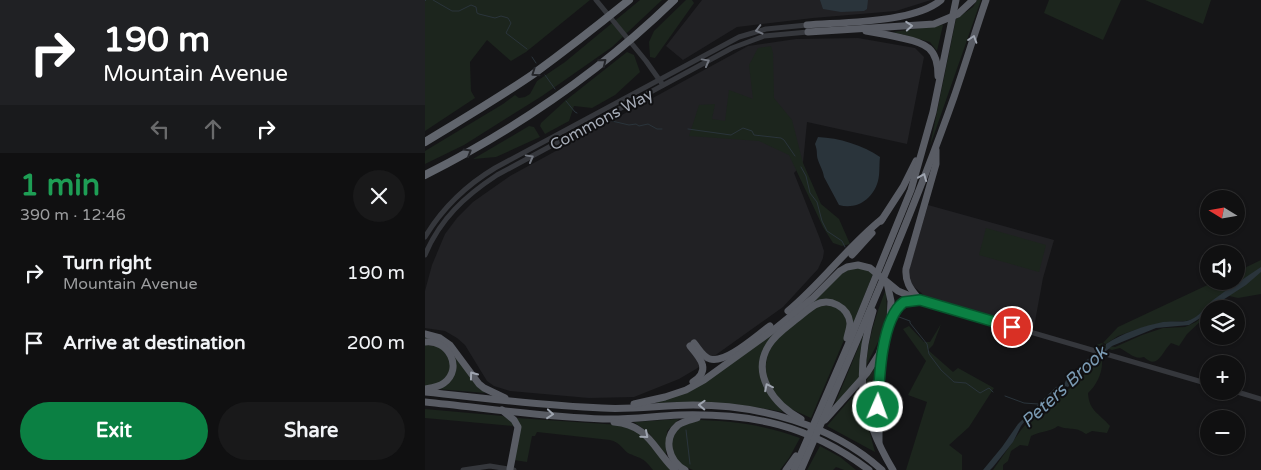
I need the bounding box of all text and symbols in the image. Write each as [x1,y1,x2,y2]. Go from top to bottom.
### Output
text: 190 m [103,19,210,61]
icon: right [20,20,85,85]
one-way arrow [905,20,913,31]
one-way arrow [755,24,764,35]
one-way arrow [967,35,977,43]
one-way arrow [701,58,710,68]
one-way arrow [597,59,606,67]
text: Mountain Avenue [103,61,288,87]
one-way arrow [531,67,541,76]
street label: Commons Way [546,84,657,156]
icon: left [146,115,174,143]
icon: ahead [199,115,227,143]
icon: right [252,115,280,143]
one-way arrow [463,149,472,159]
one-way arrow [524,154,533,164]
text: 1 min [20,167,100,204]
button: close [353,170,405,222]
one-way arrow [917,173,928,182]
north arrow [1200,190,1245,235]
map controls [1200,190,1245,455]
text: 390 m · 12:46 [20,205,126,225]
button: sound [1200,245,1245,290]
text: Turn right [63,252,151,274]
icon: right [20,259,48,287]
text: 190 m [347,262,405,284]
text: Mountain Avenue [63,274,198,294]
button: layers [1200,300,1245,345]
pin [991,306,1033,348]
icon: arrive [998,313,1026,341]
icon: arrive [20,329,48,357]
text: Arrive at destination [63,332,246,354]
text: 200 m [347,332,405,354]
water label: Peters Brook [1016,341,1113,433]
button: + [1200,355,1245,400]
one-way arrow [470,372,478,381]
position arrow [851,380,903,432]
one-way arrow [764,383,774,392]
one-way arrow [697,400,705,411]
button: Exit [20,402,208,460]
button: Share [218,402,405,460]
one-way arrow [546,408,554,419]
button: − [1200,410,1245,455]
one-way arrow [639,429,648,438]

